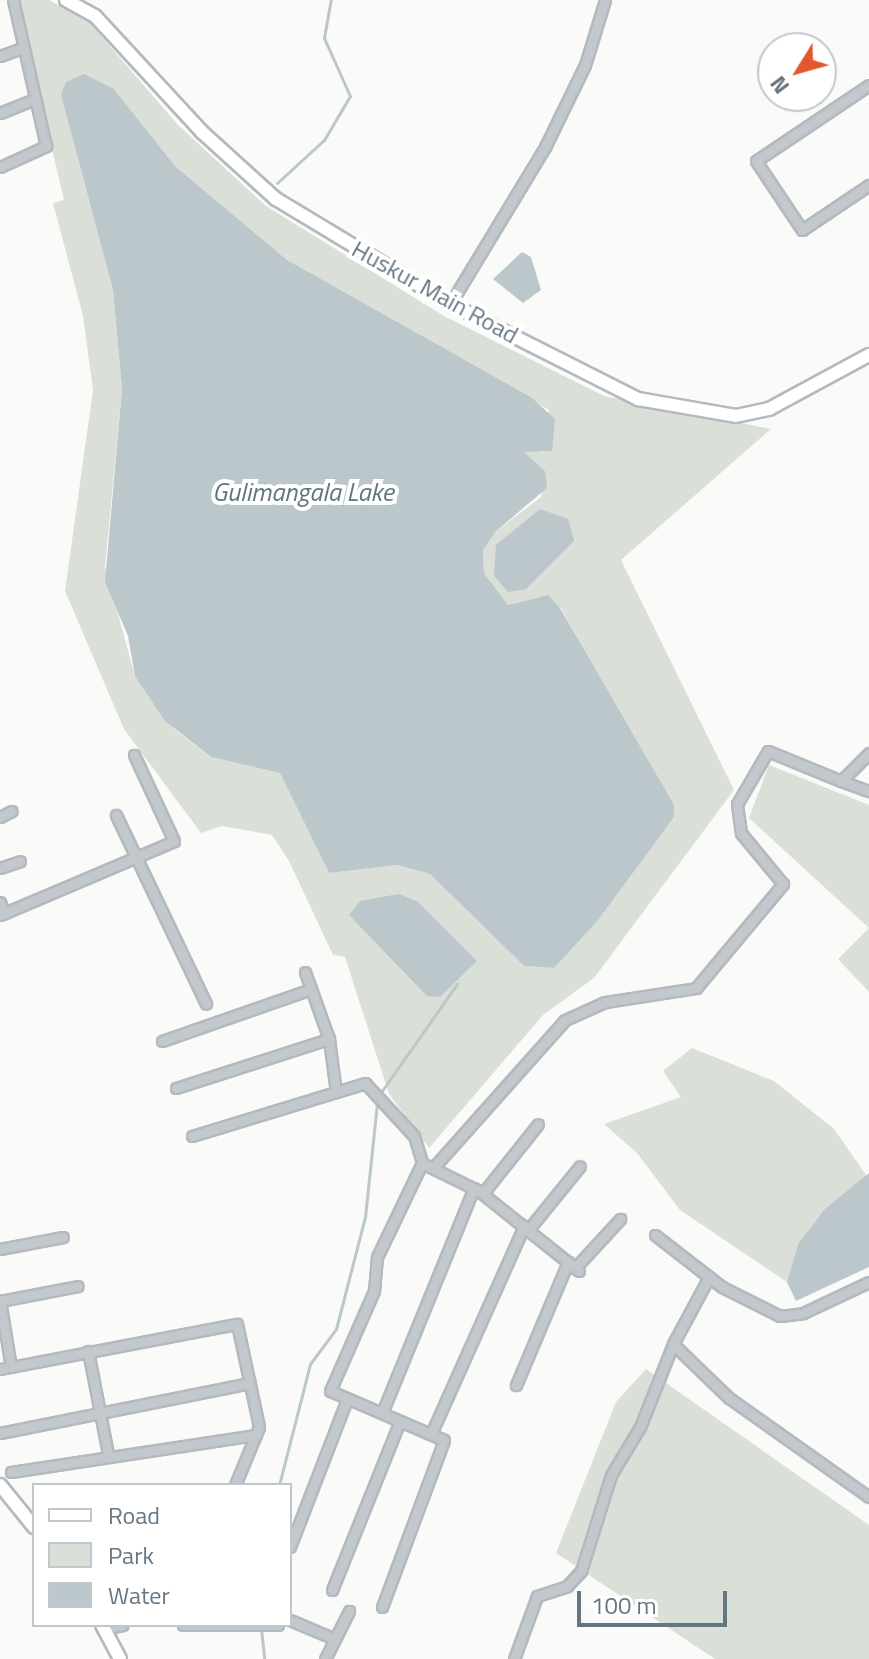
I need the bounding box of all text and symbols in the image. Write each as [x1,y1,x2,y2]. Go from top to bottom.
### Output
north arrow [757,32,837,112]
text: N [761,69,798,102]
street label: Huskur Main Road [347,234,523,350]
water label: Gulimangala Lake [212,476,394,508]
legend [32,1483,292,1627]
text: Road [108,1497,160,1533]
text: Park [108,1537,154,1573]
scale bar [581,1575,731,1625]
text: Water [108,1577,170,1613]
text: 100 m [591,1587,657,1623]

